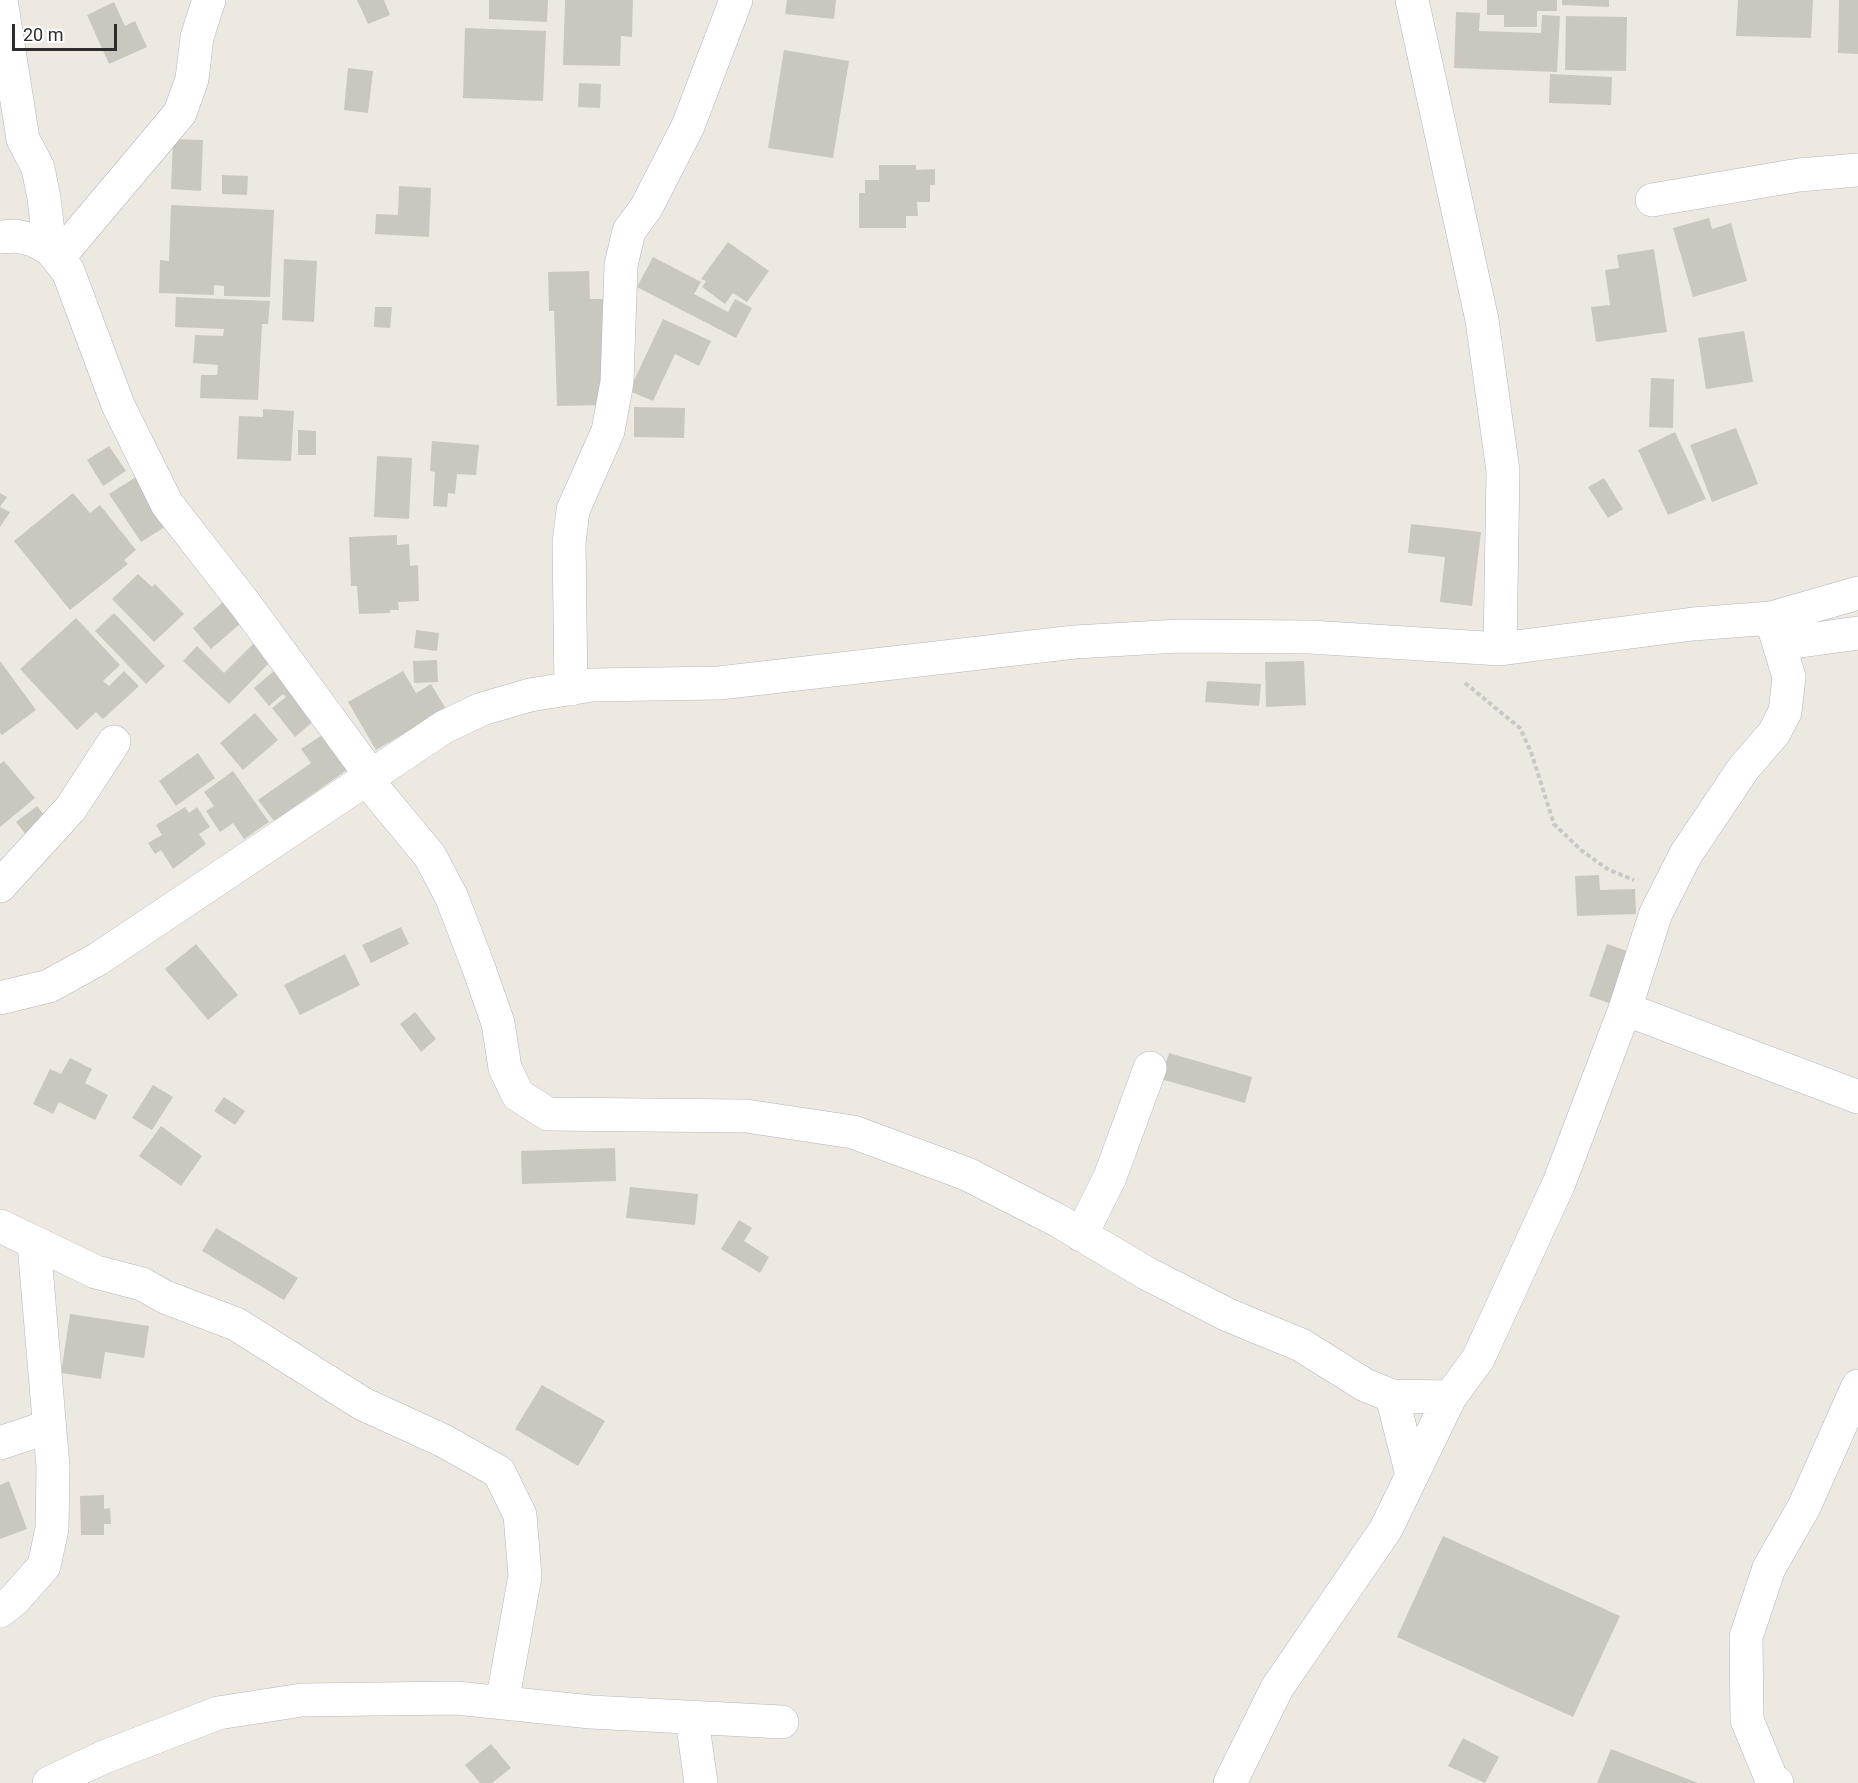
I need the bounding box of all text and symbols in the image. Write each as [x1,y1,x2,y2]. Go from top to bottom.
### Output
scale bar [15,12,120,50]
text: 20 m [23,24,63,45]

